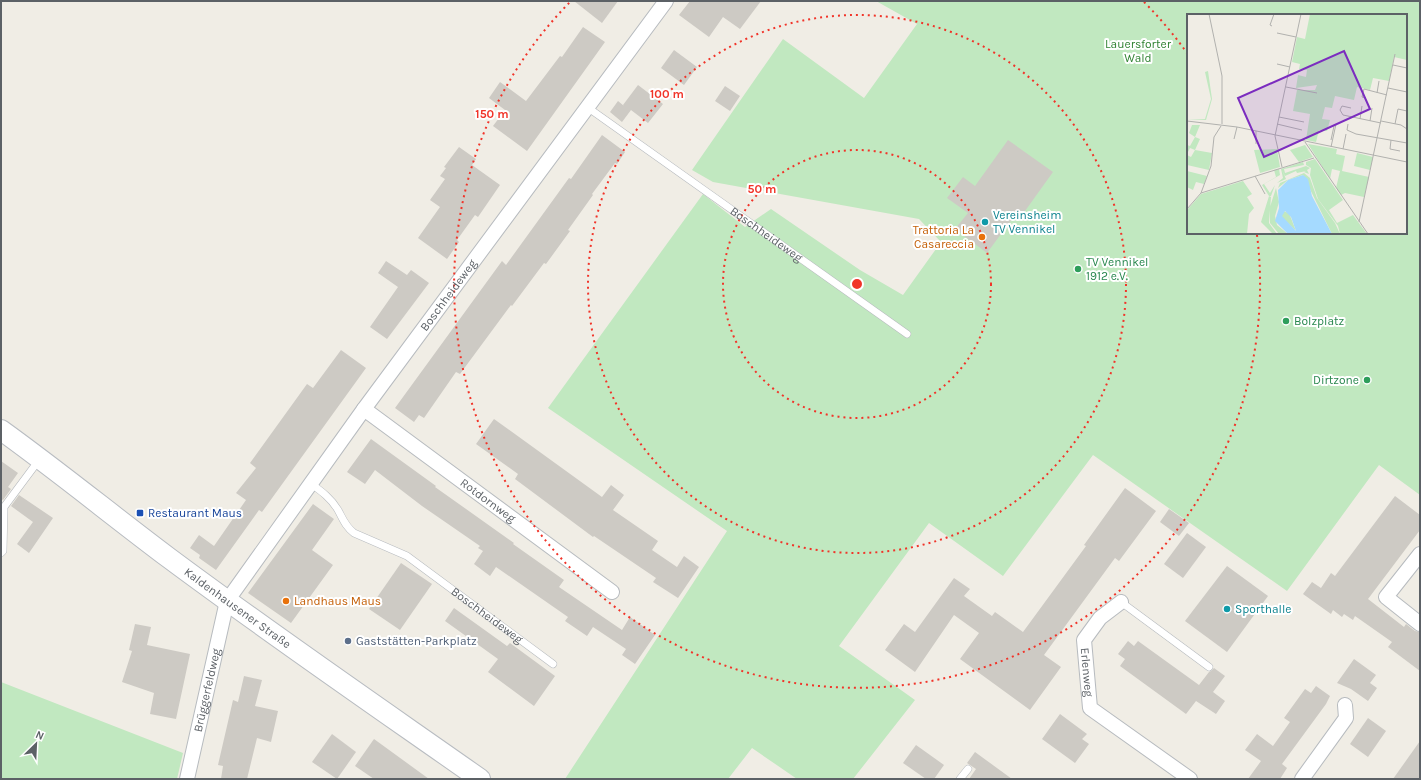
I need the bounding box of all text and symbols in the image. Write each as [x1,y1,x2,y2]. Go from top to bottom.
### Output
inset map [1187,14,1407,234]
park label: Lauersforter Wald [1105,37,1172,65]
text: 100 m [650,87,684,101]
text: 150 m [475,107,509,121]
text: 50 m [748,182,777,196]
street label: Boschheideweg [727,204,806,265]
place label: Vereinsheim TV Vennikel [993,208,1061,236]
marker: Vereinsheim TV Vennikel [980,217,990,227]
place label: Trattoria La Casareccia [913,223,974,251]
marker: Trattoria La Casareccia [977,232,987,242]
place label: TV Vennikel 1912 e.V. [1086,255,1148,283]
street label: Boschheideweg [417,256,480,334]
marker: TV Vennikel 1912 e.V. [1073,264,1083,274]
centre of rings [850,277,864,291]
place label: Bolzplatz [1294,314,1345,328]
marker: Bolzplatz [1281,316,1291,326]
place label: Dirtzone [1313,373,1359,387]
marker: Dirtzone [1362,375,1372,385]
street label: Rotdornweg [457,475,519,526]
place label: Restaurant Maus [148,506,242,520]
marker: Restaurant Maus [135,508,145,518]
street label: Kaldenhausener Straße [181,565,294,651]
street label: Boschheideweg [449,584,526,647]
place label: Landhaus Maus [294,594,381,608]
marker: Landhaus Maus [281,596,291,606]
place label: Sporthalle [1235,602,1291,616]
marker: Sporthalle [1222,604,1232,614]
place label: Gaststätten-Parkplatz [356,634,477,648]
marker: Gaststätten-Parkplatz [343,636,353,646]
street label: Brüggerfeldweg [191,647,223,734]
street label: Erlenweg [1078,647,1096,698]
north arrow [16,724,56,764]
text: N [34,728,46,743]

